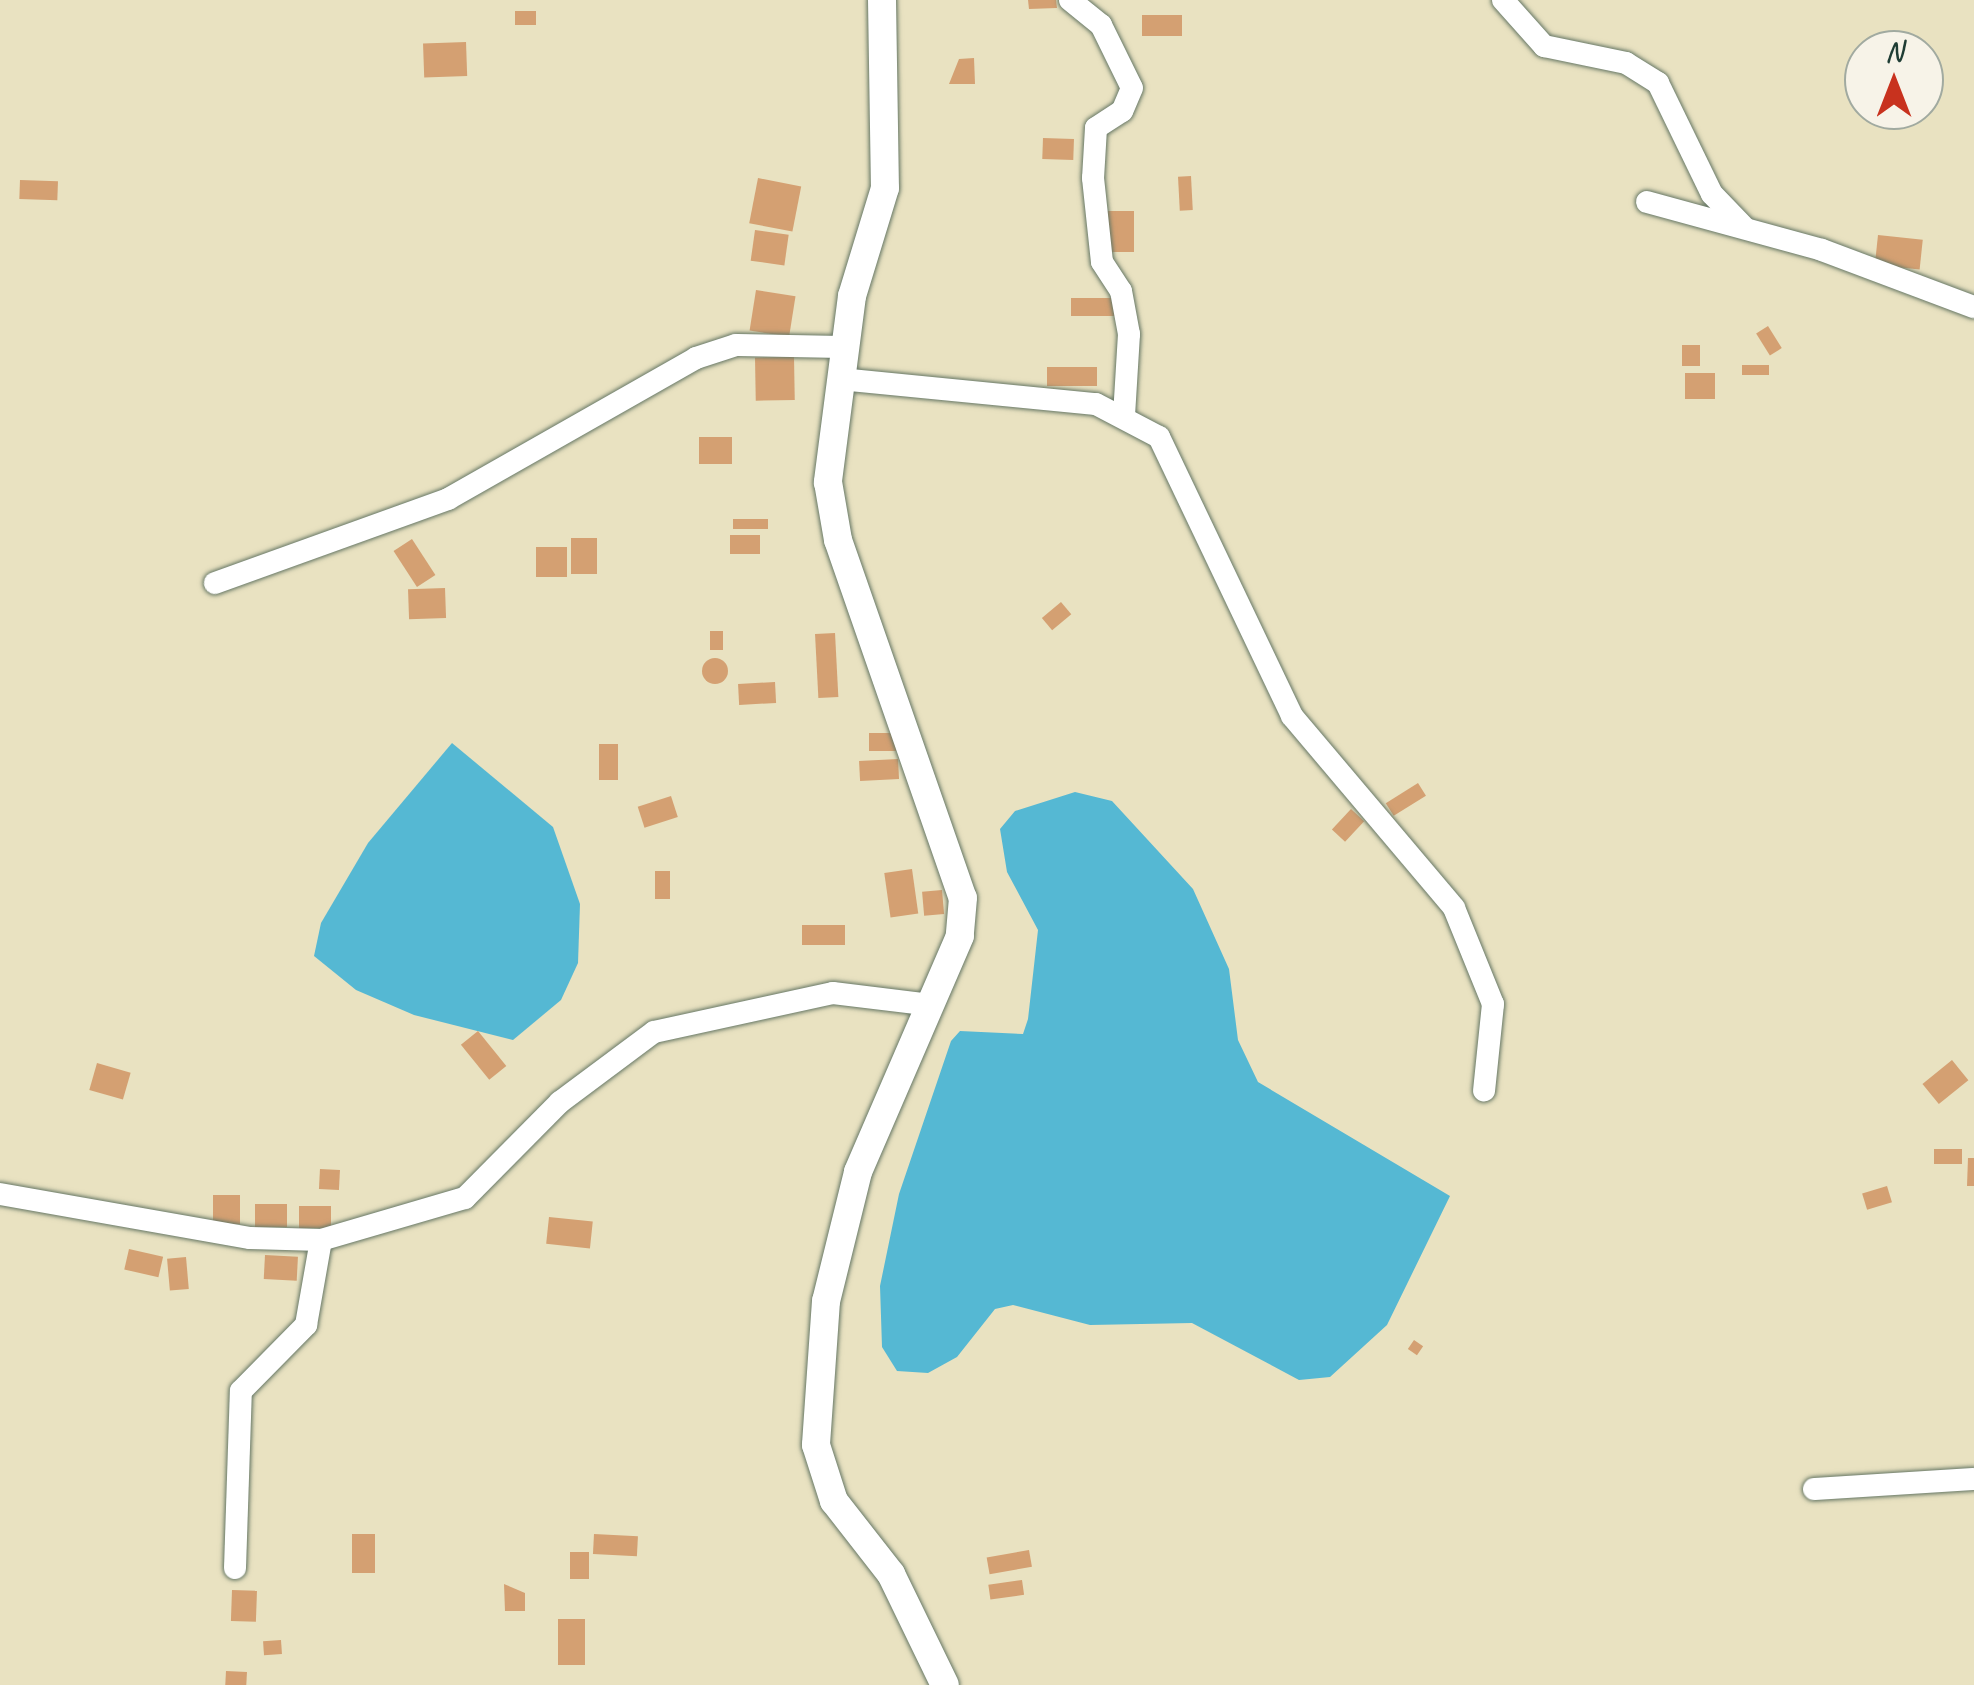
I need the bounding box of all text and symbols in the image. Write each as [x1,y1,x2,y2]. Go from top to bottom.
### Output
north arrow [1844,30,1944,130]
text: N [1885,34,1903,69]

